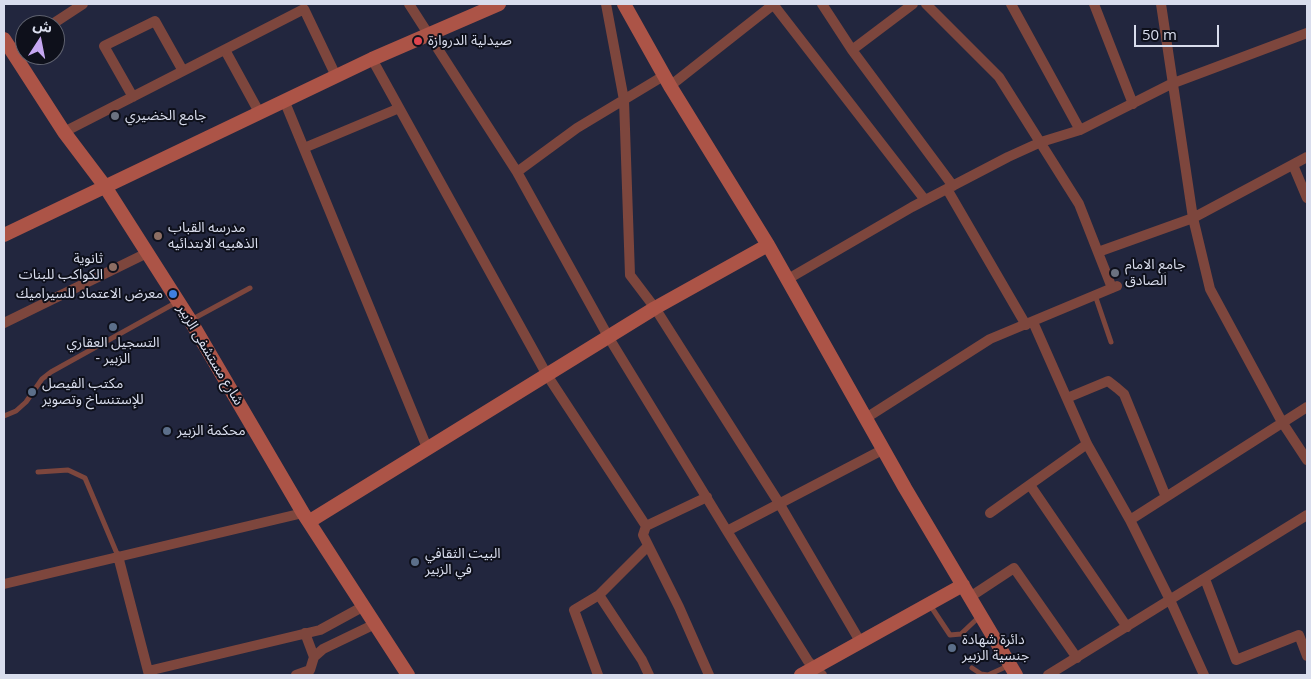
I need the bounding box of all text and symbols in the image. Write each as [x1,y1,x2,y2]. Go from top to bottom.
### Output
north arrow [15,15,65,65]
text: ش [32,15,54,37]
scale bar [1136,15,1221,47]
text: 50 m [1142,24,1177,44]
place label: صيدلية الدروازة [428,33,512,49]
marker: صيدلية الدروازة [412,35,424,47]
place label: جامع الخضيري [125,108,206,124]
marker: جامع الخضيري [109,110,121,122]
place label: مدرسه القباب الذهبيه الابتدائيه [168,220,258,252]
marker: مدرسه القباب الذهبيه الابتدائيه [152,230,164,242]
place label: ثانوية الكواكب للبنات [19,251,103,284]
place label: جامع الامام الصادق [1125,257,1185,290]
marker: ثانوية الكواكب للبنات [107,261,119,273]
marker: جامع الامام الصادق [1109,267,1121,279]
place label: معرض الاعتماد للسيراميك [16,286,163,302]
marker: معرض الاعتماد للسيراميك [167,288,179,300]
street label: شارع مستشفى الزبير [173,301,247,409]
marker: التسجيل العقاري - الزبير [107,321,119,333]
place label: التسجيل العقاري - الزبير [66,335,160,368]
place label: مكتب الفيصل للإستنساخ وتصوير [42,376,144,408]
marker: مكتب الفيصل للإستنساخ وتصوير [26,386,38,398]
place label: محكمة الزبير [177,423,246,439]
marker: محكمة الزبير [161,425,173,437]
place label: البيت الثقافي في الزبير [425,546,501,578]
marker: البيت الثقافي في الزبير [409,556,421,568]
place label: دائرة شهادة جنسية الزبير [962,632,1029,664]
marker: دائرة شهادة جنسية الزبير [946,642,958,654]

